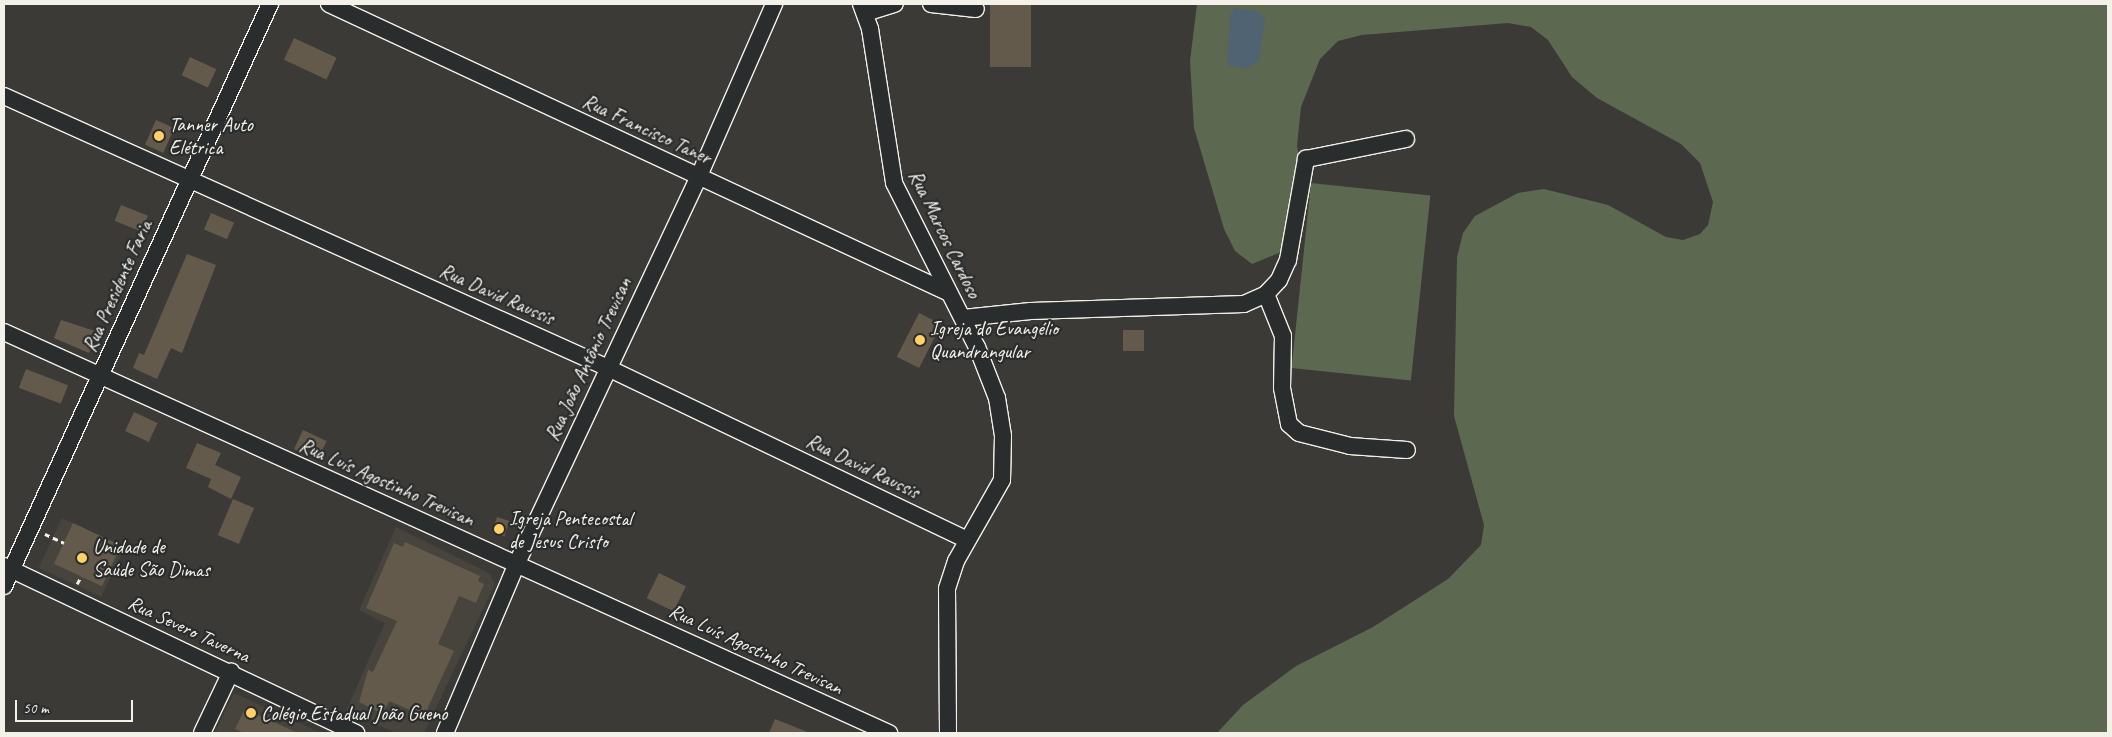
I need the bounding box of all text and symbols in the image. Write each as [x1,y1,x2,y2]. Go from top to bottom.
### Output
street label: Rua Francisco Taner [579,89,715,169]
place label: Tanner Auto Elétrica [169,112,253,159]
marker: Tanner Auto Elétrica [153,130,165,142]
street label: Rua Marcos Cardoso [903,166,987,302]
street label: Rua Presidente Faria [77,216,157,356]
street label: Rua David Raussis [435,258,559,330]
street label: Rua João Antônio Trevisan [540,274,636,444]
place label: Igreja do Evangélio Quandrangular [930,316,1058,363]
marker: Igreja do Evangélio Quandrangular [914,334,926,346]
street label: Rua David Raussis [802,428,924,504]
street label: Rua Luís Agostinho Trevisan [296,433,478,531]
place label: Igreja Pentecostal de Jesus Cristo [509,506,632,553]
marker: Igreja Pentecostal de Jesus Cristo [493,523,505,535]
place label: Unidade de Saúde São Dimas [93,534,210,581]
marker: Unidade de Saúde São Dimas [75,551,89,565]
street label: Rua Severo Taverna [124,590,254,668]
street label: Rua Luís Agostinho Trevisan [666,598,846,700]
scale bar [18,690,135,722]
text: 50 m [23,699,49,718]
place label: Colégio Estadual João Gueno [261,701,448,725]
marker: Colégio Estadual João Gueno [245,707,257,719]

